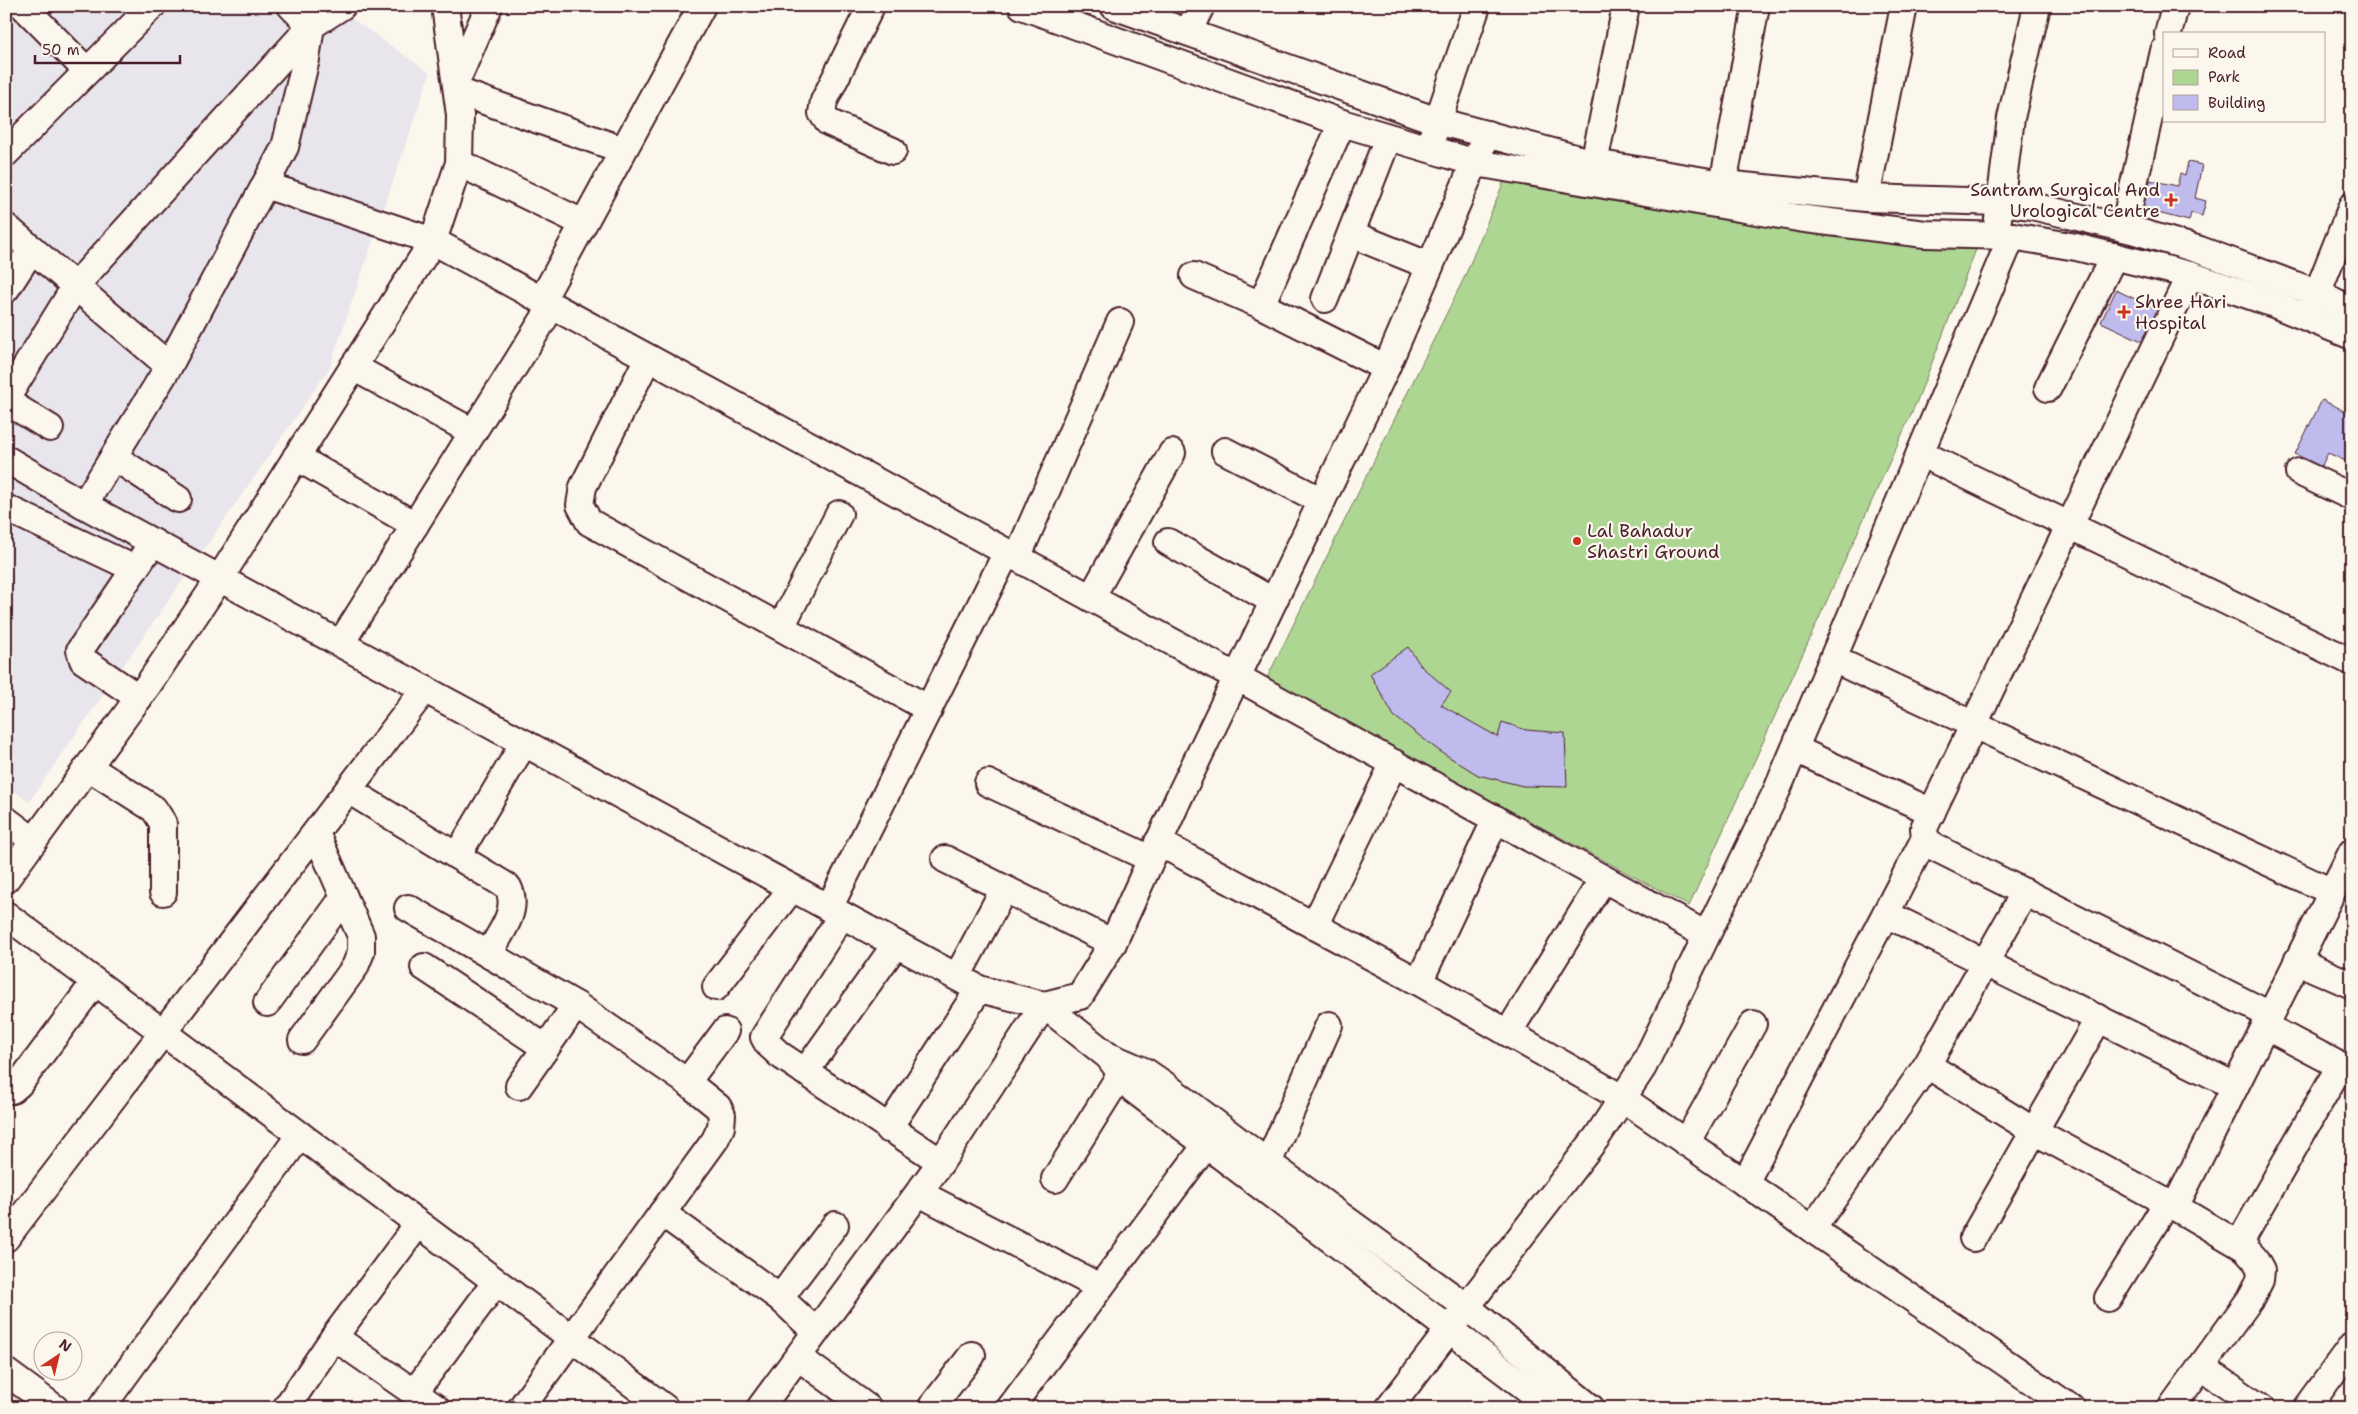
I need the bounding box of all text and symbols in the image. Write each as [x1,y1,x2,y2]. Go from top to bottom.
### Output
scale bar [35,32,180,64]
legend [2163,32,2326,122]
text: 50 m [42,40,80,60]
text: Road [2208,43,2246,63]
text: Park [2208,67,2240,87]
text: Building [2208,93,2265,113]
place label: Santram Surgical And Urological Centre [1970,178,2160,223]
marker: Santram Surgical And Urological Centre [2164,193,2178,207]
place label: Shree Hari Hospital [2135,290,2227,335]
marker: Shree Hari Hospital [2117,305,2131,319]
place label: Lal Bahadur Shastri Ground [1587,519,1719,564]
marker: Lal Bahadur Shastri Ground [1571,535,1583,547]
north arrow [32,1332,82,1382]
text: N [56,1335,75,1356]

